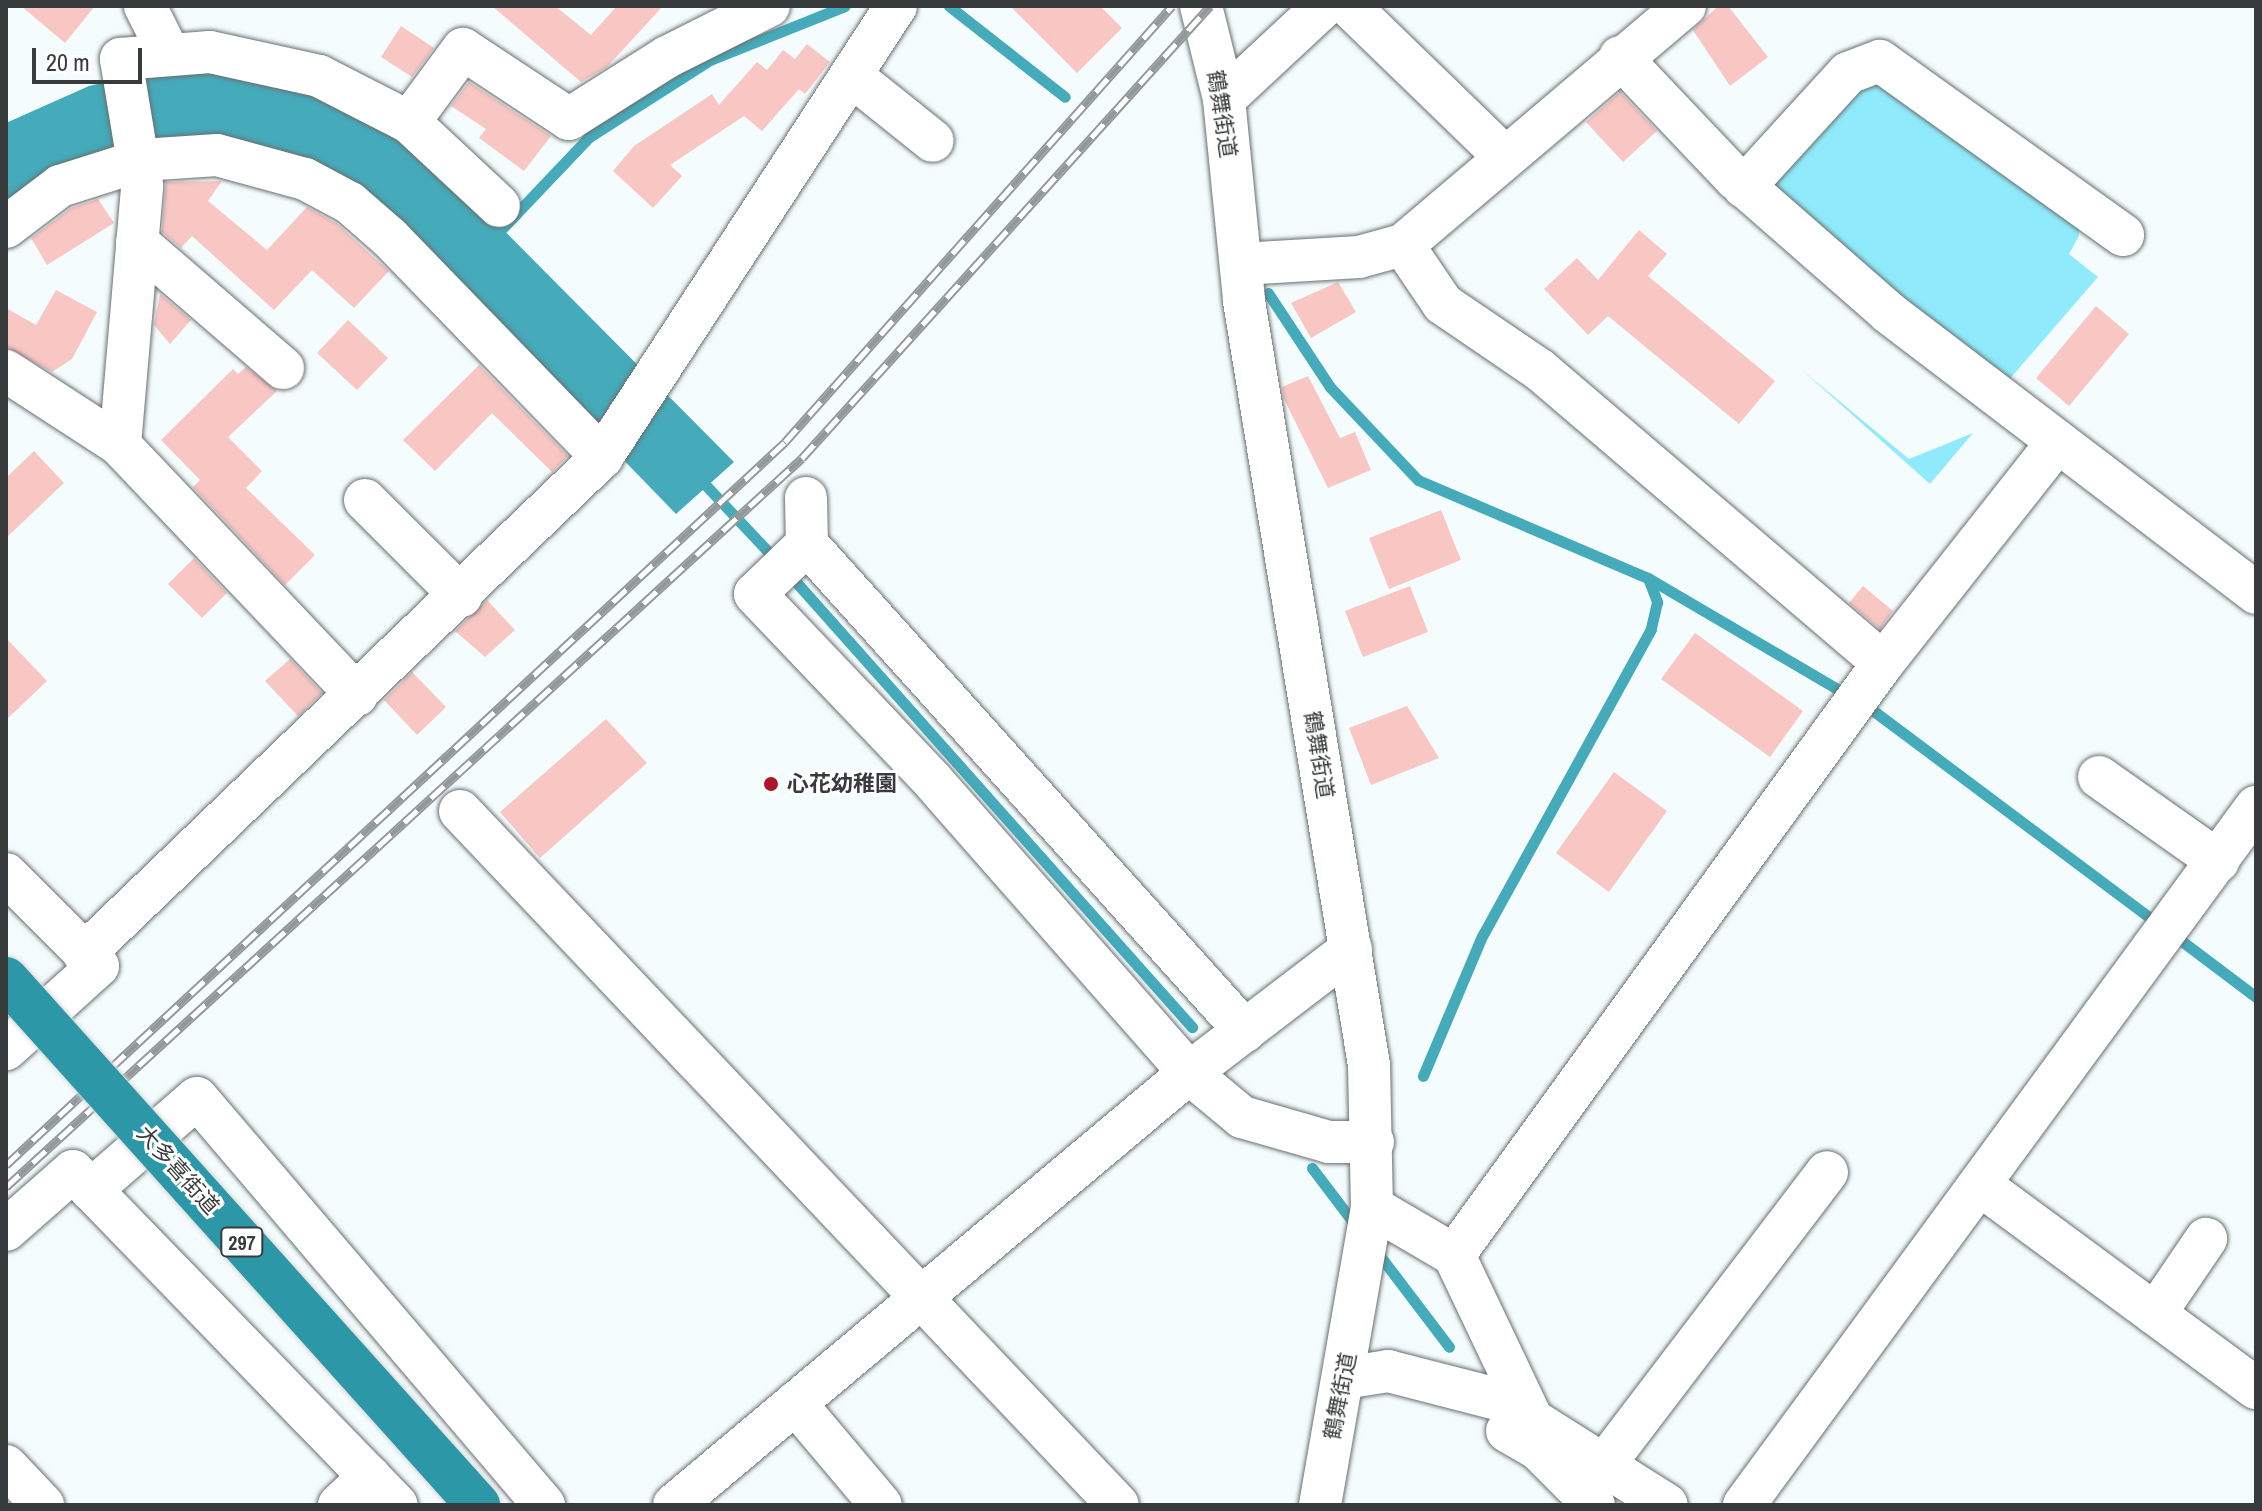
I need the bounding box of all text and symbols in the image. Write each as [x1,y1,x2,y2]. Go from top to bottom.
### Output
scale bar [36,32,146,82]
text: 20 m [46,46,90,78]
street label: 鶴舞街道 [1202,68,1242,160]
street label: 鶴舞街道 [1299,709,1339,801]
place label: 心花幼稚園 [787,771,897,797]
marker: 心花幼稚園 [762,775,780,793]
street label: 大多喜街道 [131,1120,225,1220]
road number: 297 [220,1226,264,1258]
street label: 鶴舞街道 [1319,1350,1361,1442]

